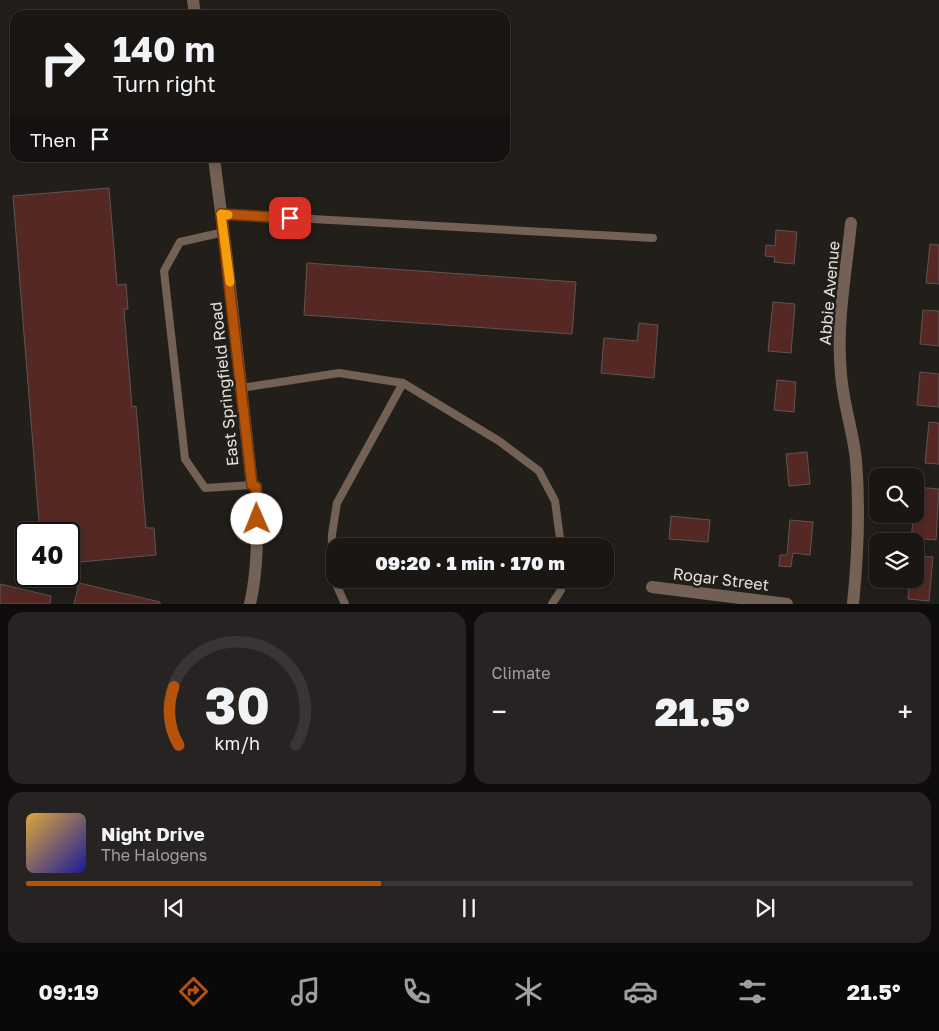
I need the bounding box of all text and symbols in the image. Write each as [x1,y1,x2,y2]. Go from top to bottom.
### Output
text: 140 m [113,28,215,70]
icon: right [30,30,95,95]
text: Turn right [113,70,216,97]
icon: arrive [86,125,114,153]
text: Then [30,128,76,151]
pin [269,197,311,239]
icon: arrive [276,204,304,232]
street label: Abbie Avenue [814,240,844,346]
street label: East Springfield Road [205,301,243,467]
map controls [869,468,924,588]
button: search [869,468,924,523]
position arrow [230,492,282,544]
speed limit sign: 40 [15,522,80,587]
button: layers [869,533,924,588]
text: 09:20 · 1 min · 170 m [375,551,565,574]
street label: Rogar Street [672,563,770,595]
text: Climate [492,663,551,683]
text: 30 [204,673,270,735]
text: 21.5° [655,689,750,734]
text: − [492,695,507,728]
text: + [898,695,913,728]
text: km/h [214,732,259,754]
text: Night Drive [101,822,205,845]
text: The Halogens [101,845,207,865]
icon: previous [160,894,188,922]
icon: pause [455,894,483,922]
icon: next [751,894,779,922]
icon: directions [176,974,211,1009]
icon: music [288,974,323,1009]
icon: phone [399,974,434,1009]
icon: climate [511,974,546,1009]
icon: car [623,974,658,1009]
icon: filters [735,974,770,1009]
text: 09:19 [38,978,99,1005]
text: 21.5° [847,978,901,1005]

